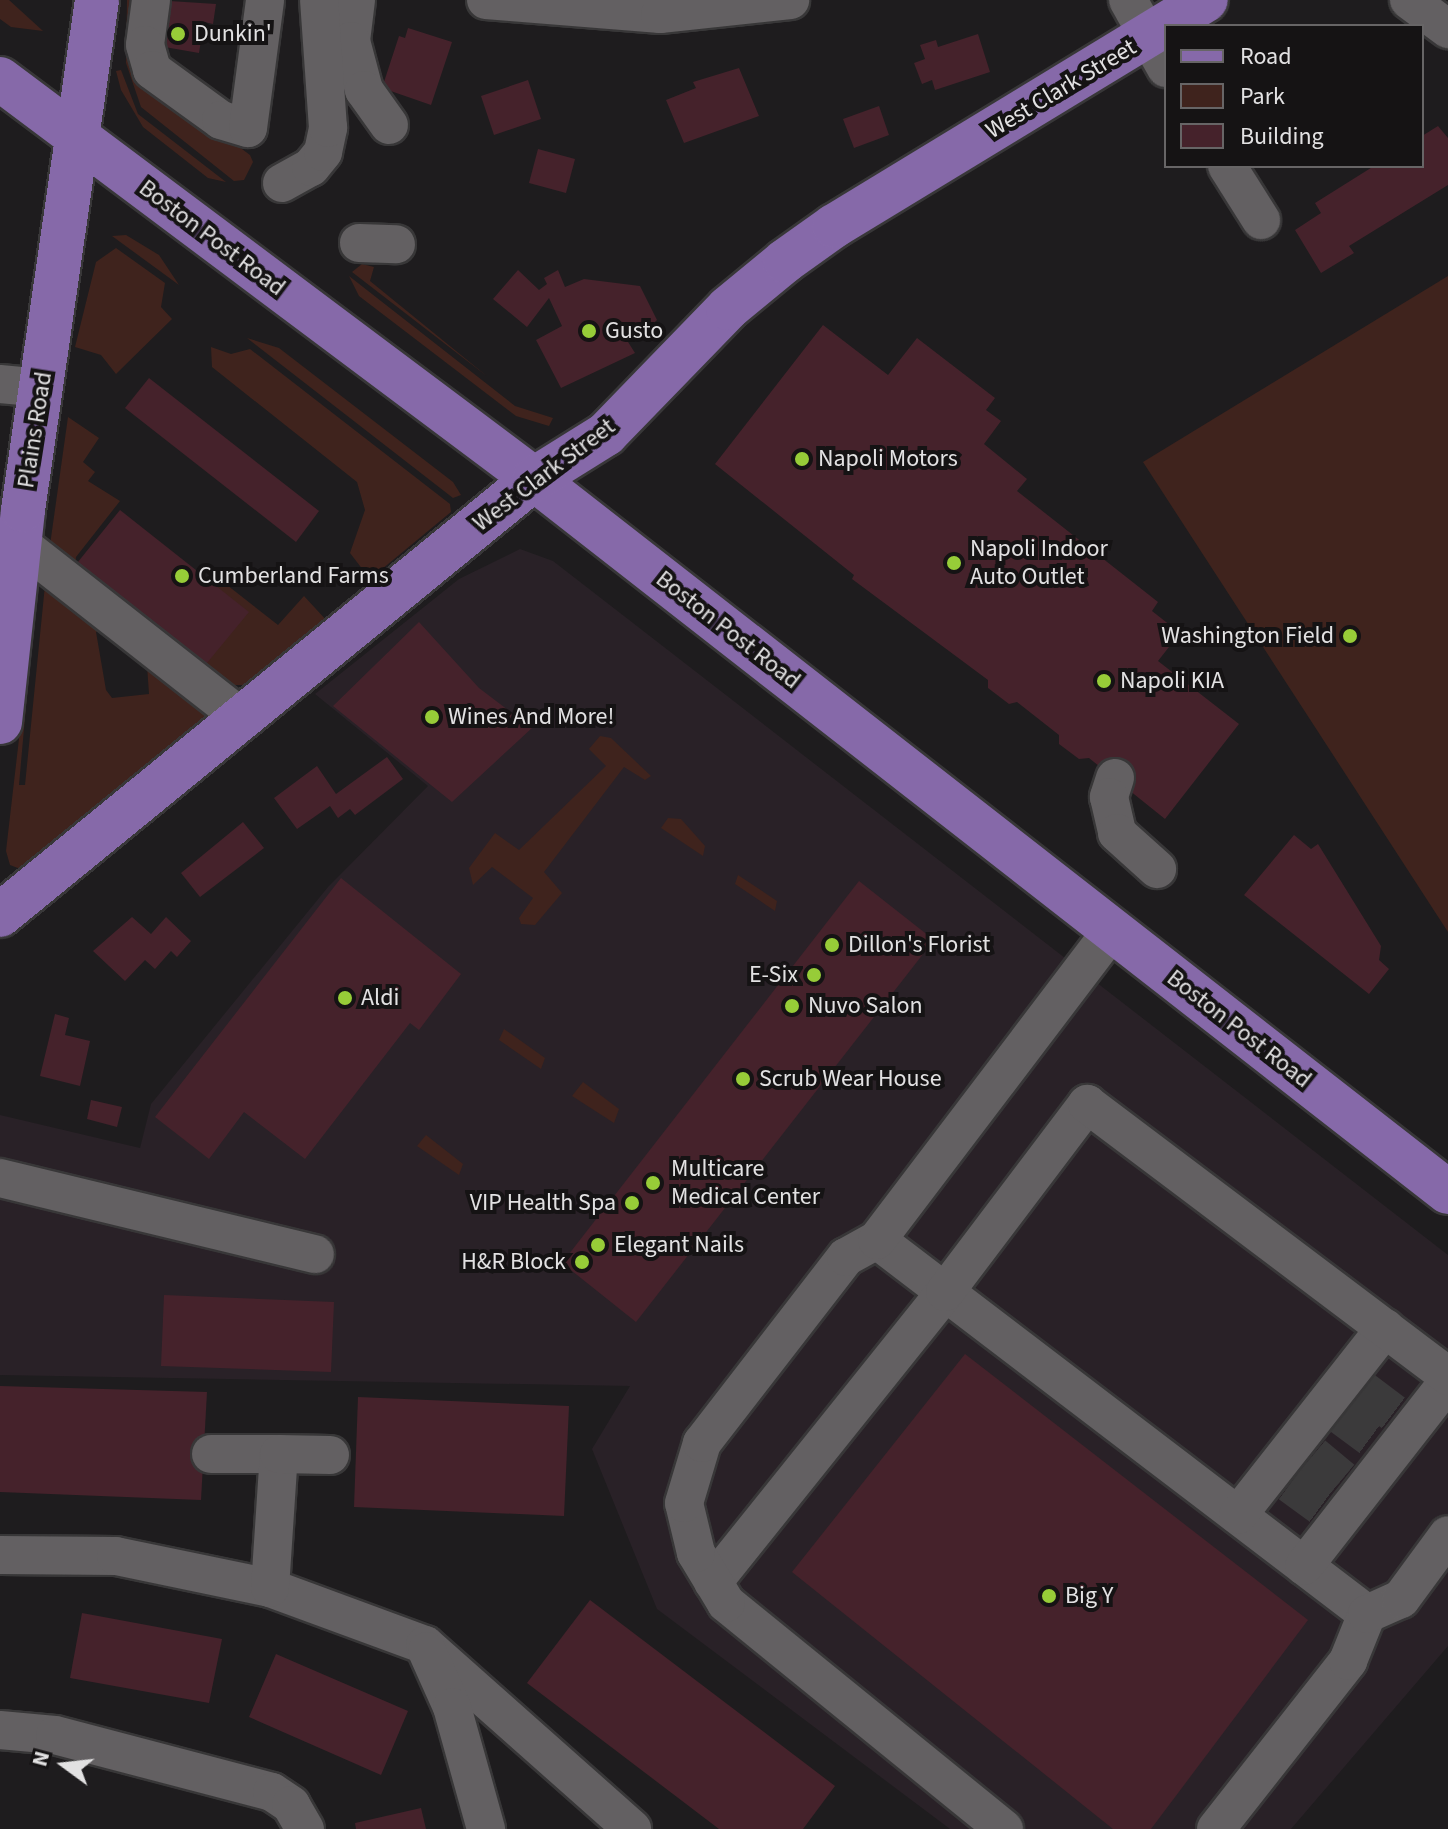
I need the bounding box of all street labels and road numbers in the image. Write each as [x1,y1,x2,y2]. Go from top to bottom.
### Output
street label: West Clark Street [981,33,1141,145]
street label: Boston Post Road [133,174,291,302]
street label: Plains Road [12,370,58,490]
street label: West Clark Street [467,412,621,538]
street label: Boston Post Road [650,565,806,695]
street label: Boston Post Road [1161,964,1317,1094]

